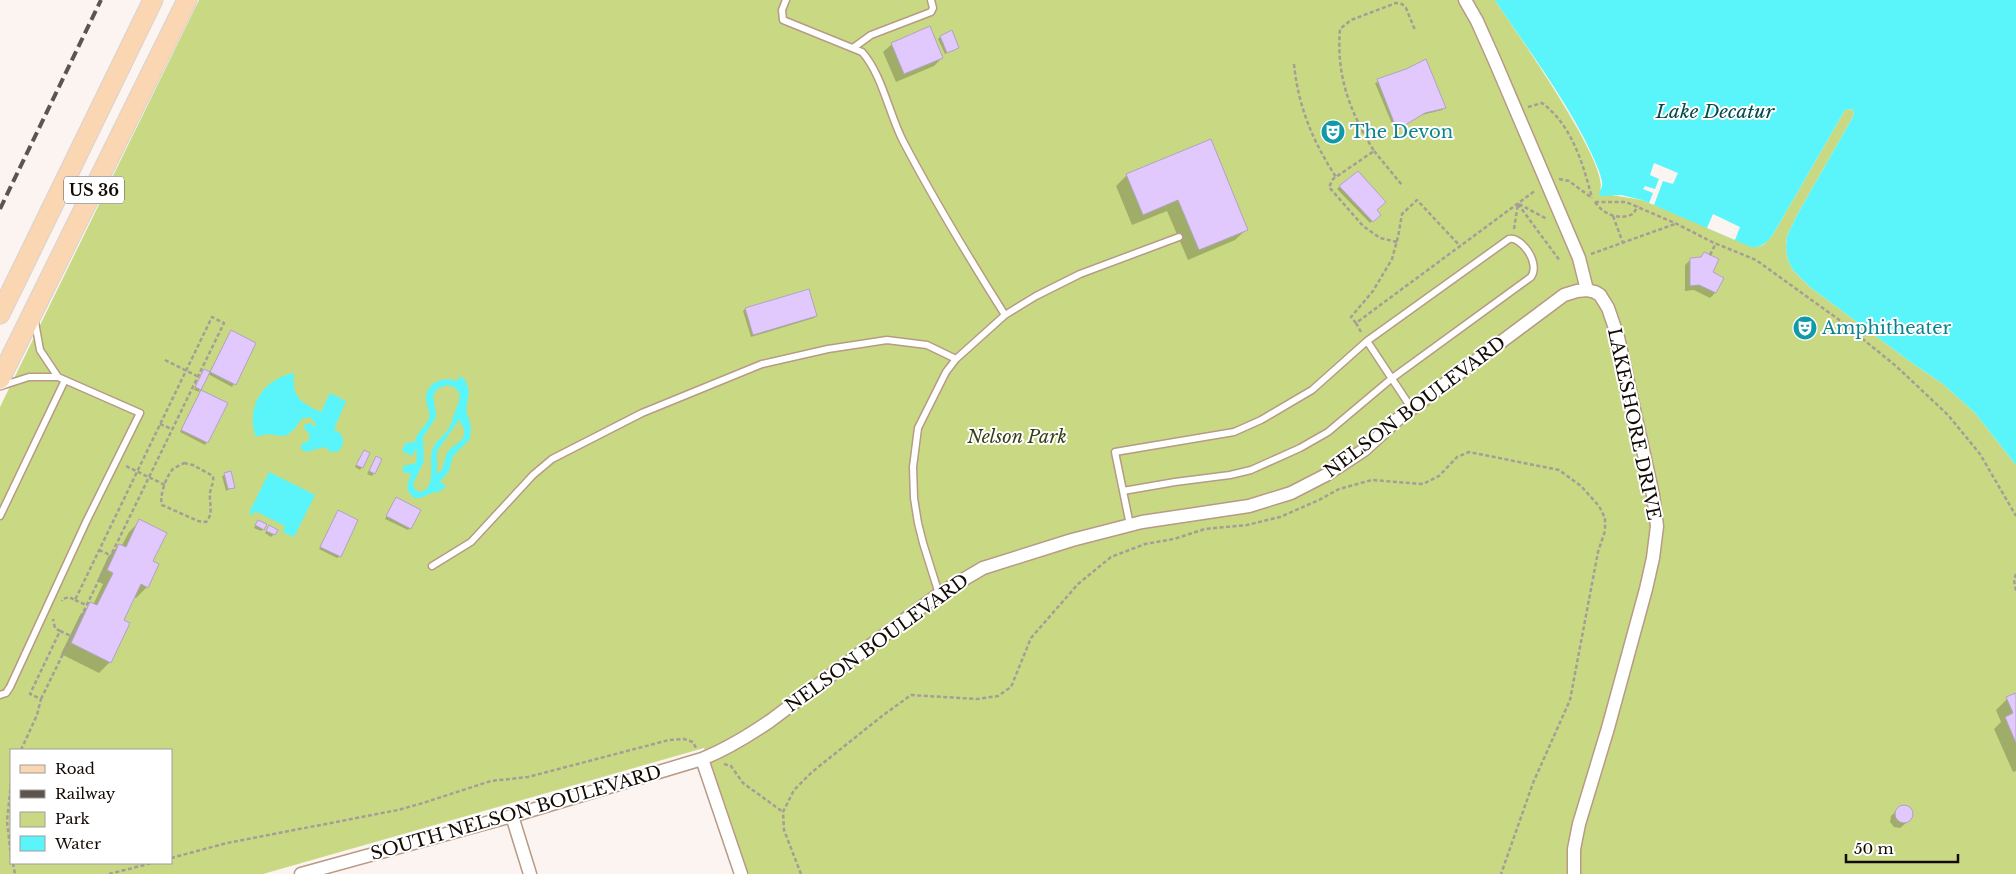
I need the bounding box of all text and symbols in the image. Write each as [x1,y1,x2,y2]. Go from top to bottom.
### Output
water label: Lake Decatur [1655,100,1775,123]
theatre icon: The Devon [1320,119,1346,145]
place label: The Devon [1350,121,1453,143]
road number: US 36 [64,176,124,204]
theatre icon: Amphitheater [1792,315,1818,341]
place label: Amphitheater [1821,317,1952,339]
street label: LAKESHORE DRIVE [1603,326,1665,522]
street label: NELSON BOULEVARD [1320,332,1510,482]
park label: Nelson Park [966,426,1067,448]
street label: NELSON BOULEVARD [781,569,973,717]
legend [10,749,172,864]
text: Road [55,759,95,778]
street label: SOUTH NELSON BOULEVARD [368,761,664,865]
text: Railway [55,784,116,803]
text: Park [55,809,91,828]
scale bar [1846,832,1958,864]
text: Water [54,834,102,853]
text: 50 m [1854,839,1894,858]

